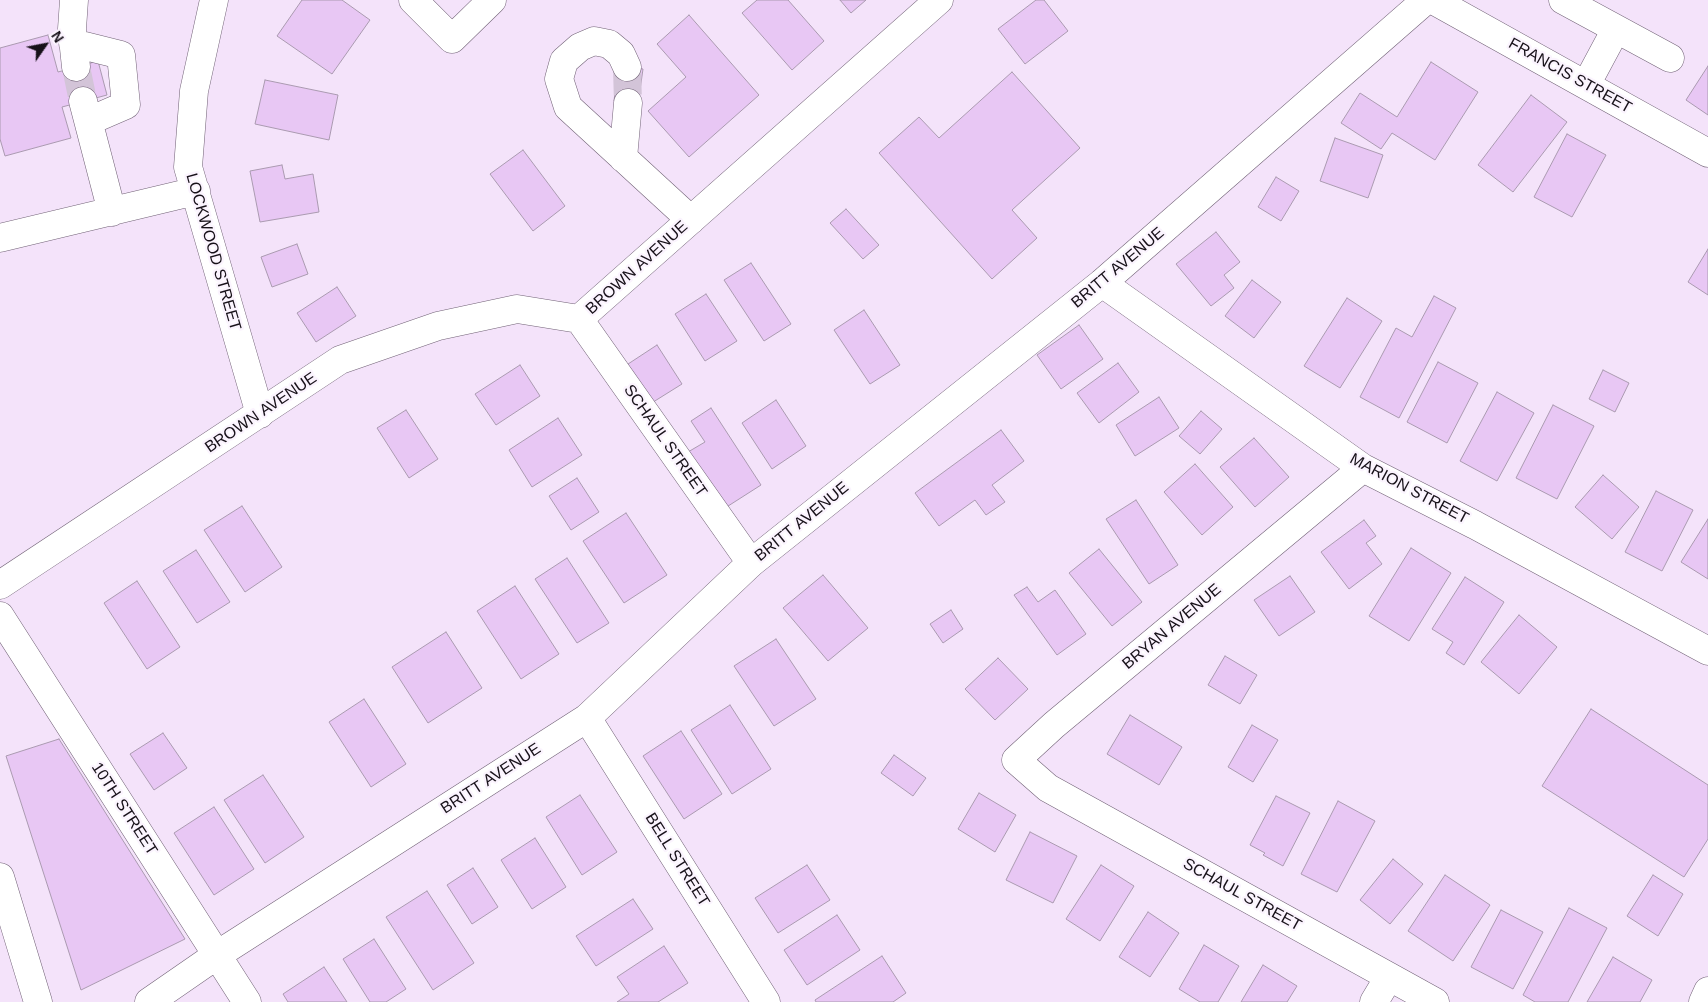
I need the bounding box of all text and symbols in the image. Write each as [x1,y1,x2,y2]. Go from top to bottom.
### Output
north arrow [20,20,70,70]
text: N [48,28,67,45]
street label: FRANCIS STREET [1505,34,1635,118]
street label: LOCKWOOD STREET [181,171,245,333]
street label: BROWN AVENUE [582,217,692,319]
street label: BRITT AVENUE [1068,224,1168,312]
street label: BROWN AVENUE [202,369,320,457]
street label: SCHAUL STREET [619,381,711,501]
street label: MARION STREET [1346,450,1472,528]
street label: BRITT AVENUE [751,478,853,566]
street label: BRYAN AVENUE [1119,580,1225,674]
street label: BRITT AVENUE [437,740,545,818]
street label: 10TH STREET [87,759,161,859]
street label: BELL STREET [641,810,713,910]
street label: SCHAUL STREET [1179,854,1305,936]

